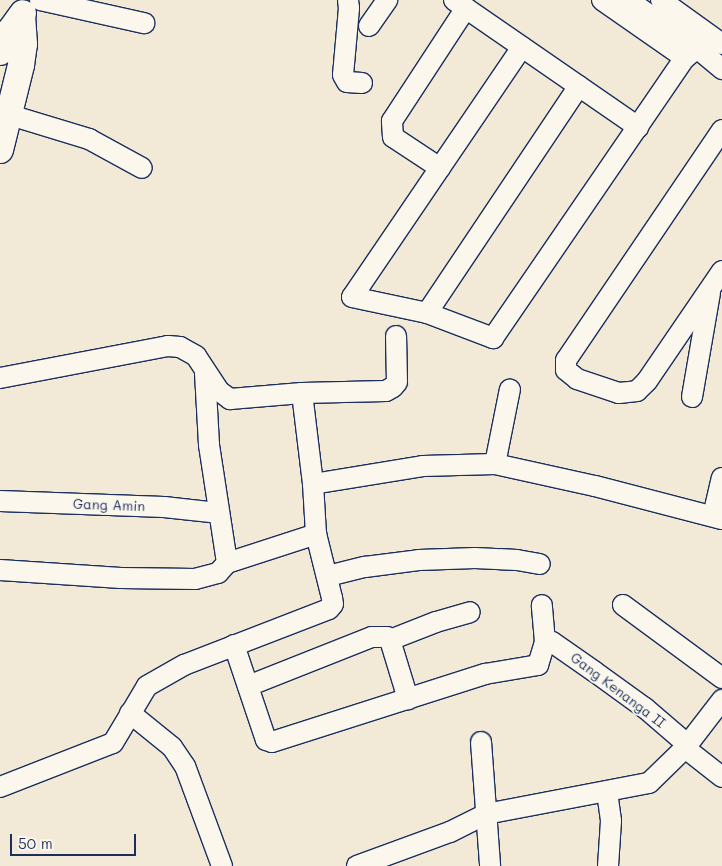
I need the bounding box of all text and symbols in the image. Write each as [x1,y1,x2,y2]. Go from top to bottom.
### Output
street label: Gang Amin [73,495,145,515]
street label: Gang Kenanga II [567,649,669,731]
scale bar [12,824,139,856]
text: 50 m [18,833,53,853]

